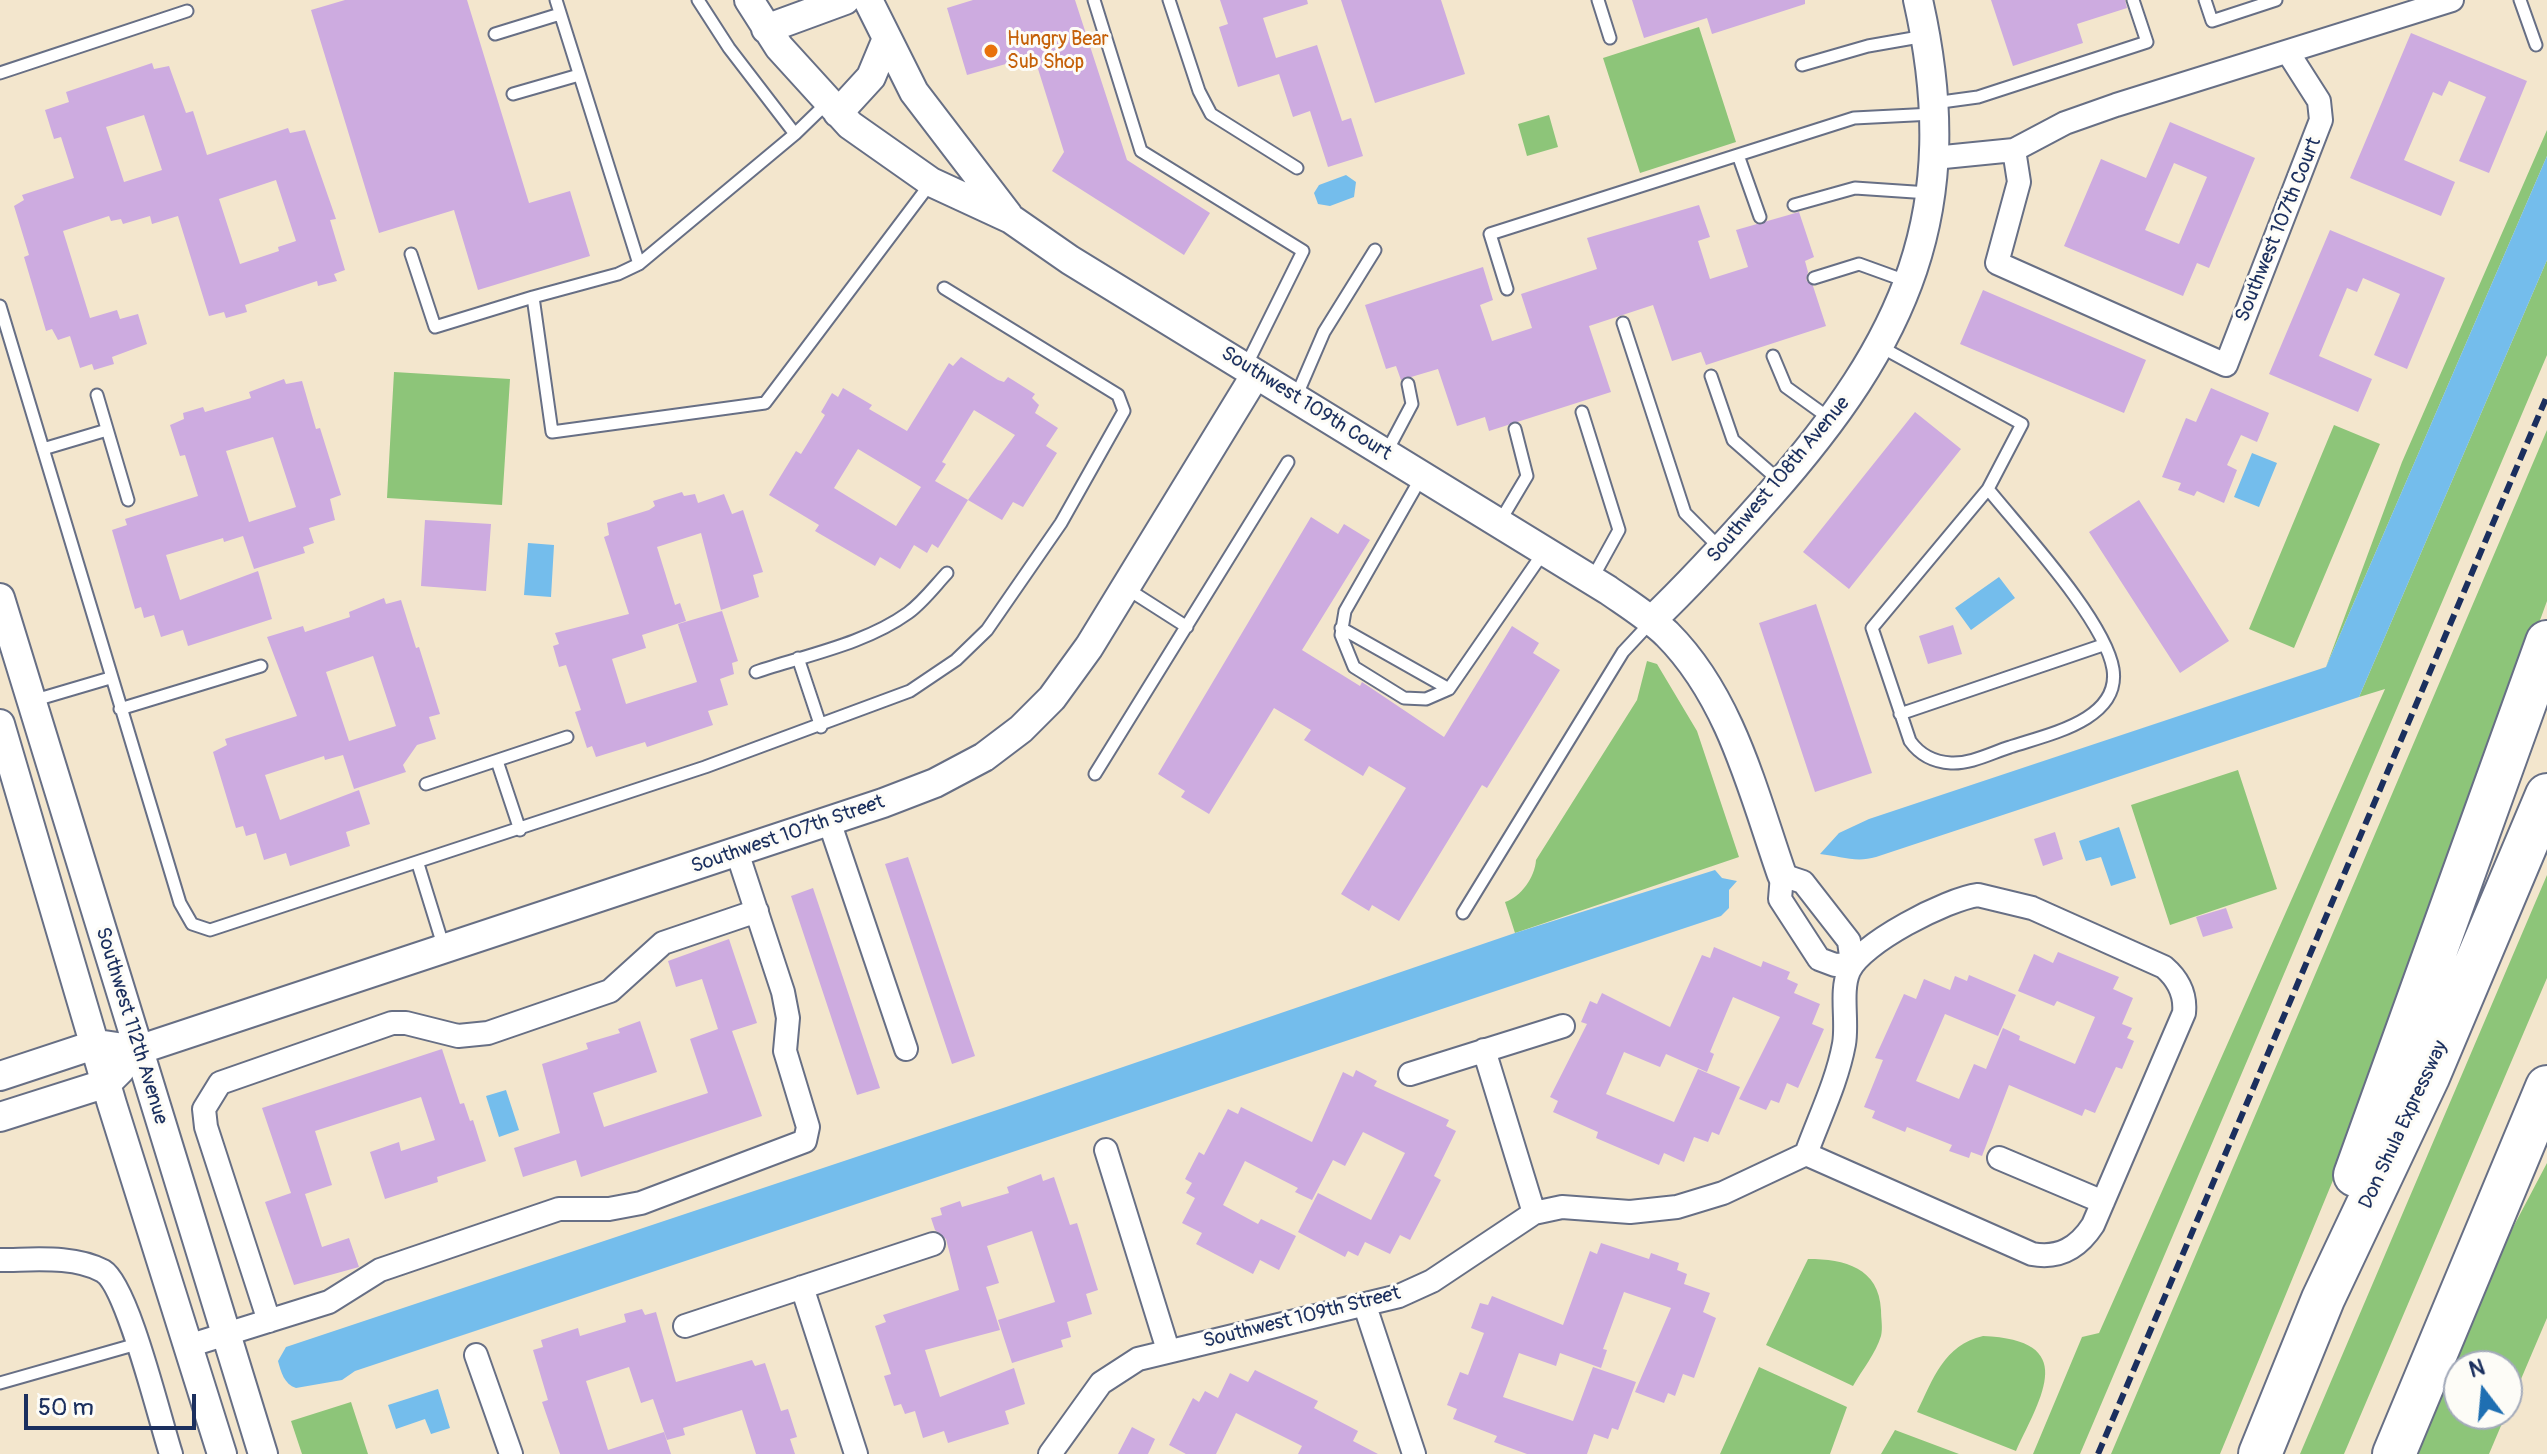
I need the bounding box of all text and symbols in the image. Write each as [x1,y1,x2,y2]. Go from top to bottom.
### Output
place label: Hungry Bear Sub Shop [1007,28,1109,75]
marker: Hungry Bear Sub Shop [982,42,1000,60]
street label: Southwest 107th Court [2231,134,2327,326]
street label: Southwest 109th Court [1216,342,1396,466]
street label: Southwest 108th Avenue [1703,392,1855,568]
street label: Southwest 107th Street [688,791,888,879]
street label: Southwest 112th Avenue [90,925,172,1127]
street label: Don Shula Expressway [2354,1037,2454,1213]
street label: Southwest 109th Street [1201,1282,1403,1354]
north arrow [2443,1350,2523,1430]
text: N [2466,1353,2488,1384]
scale bar [28,1378,200,1428]
text: 50 m [38,1393,94,1422]

